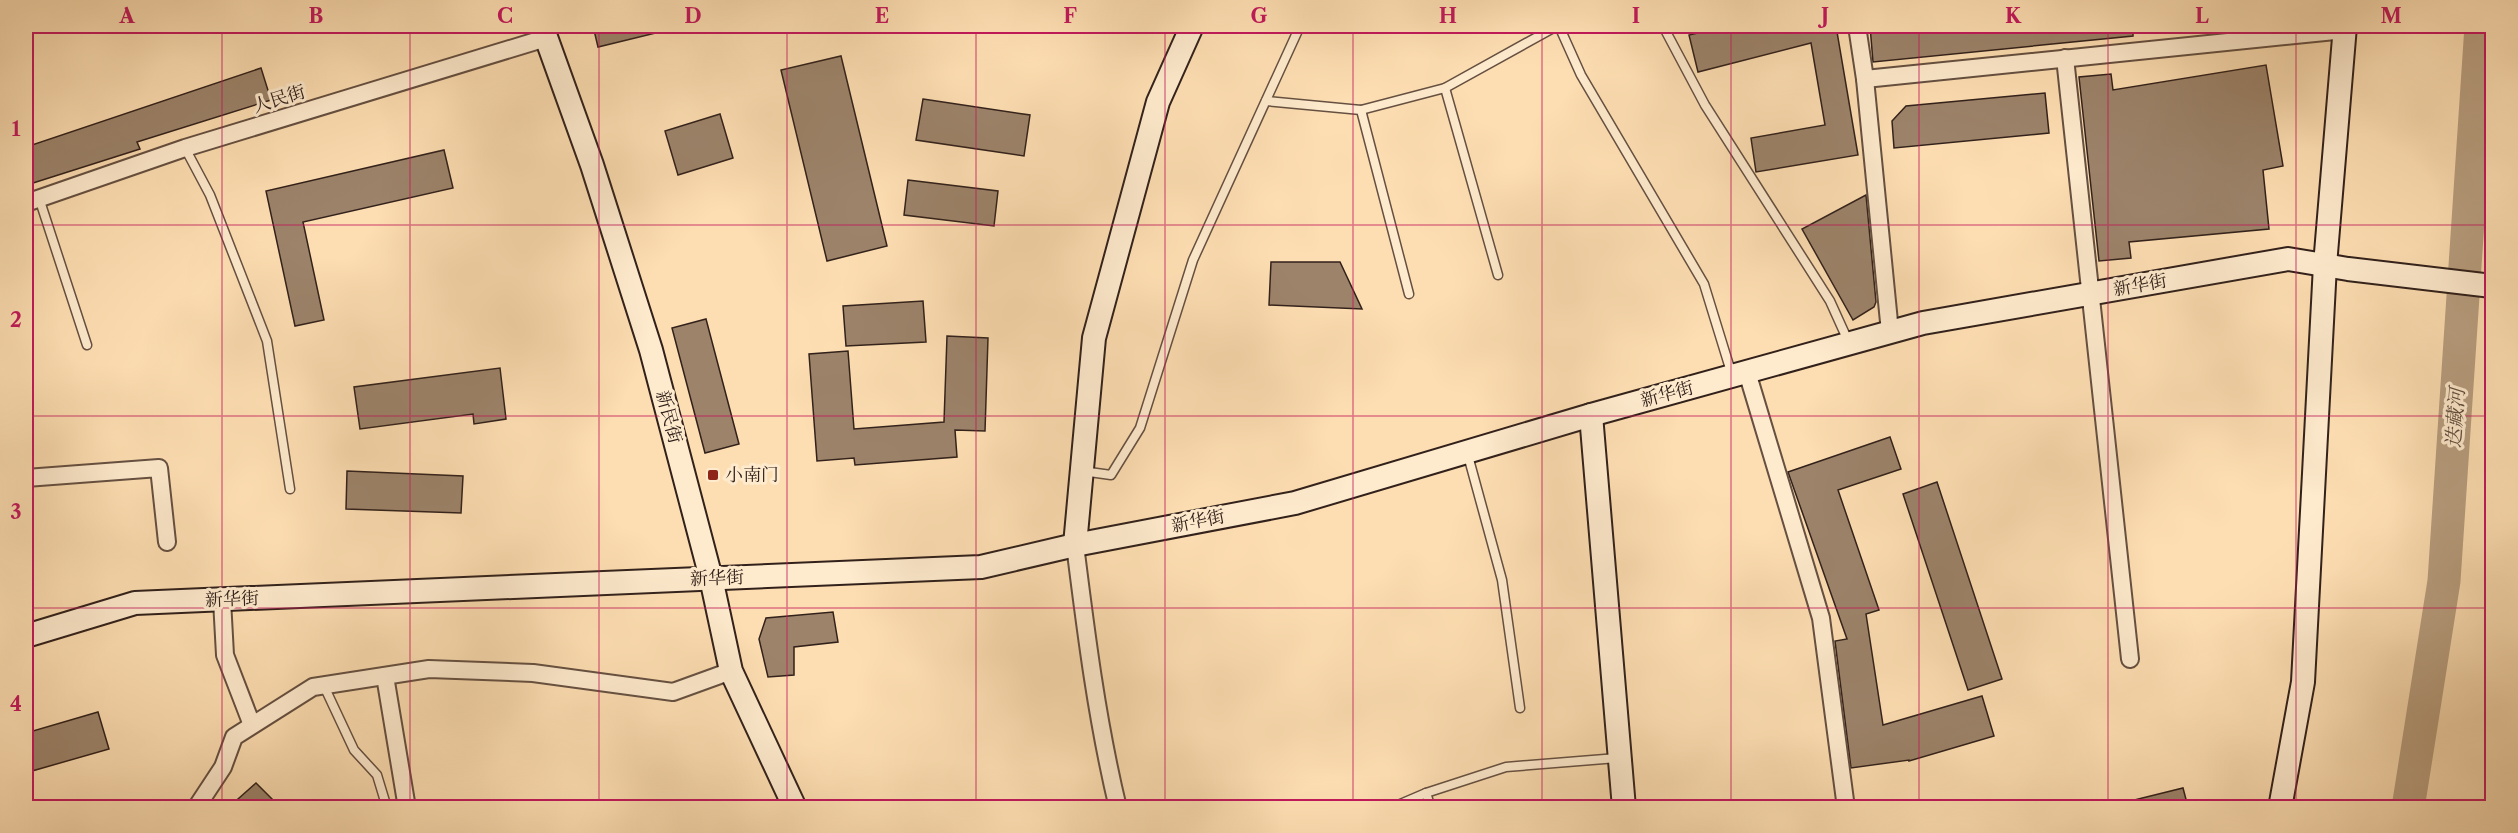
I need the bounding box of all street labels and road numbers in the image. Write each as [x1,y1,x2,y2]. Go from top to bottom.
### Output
street label: 人民街 [250,81,308,117]
street label: 新华街 [2112,269,2168,301]
street label: 新华街 [1638,376,1696,412]
street label: 新民街 [651,388,687,446]
street label: 新华街 [1169,505,1227,537]
street label: 新华街 [690,566,744,590]
street label: 新华街 [205,587,259,611]

